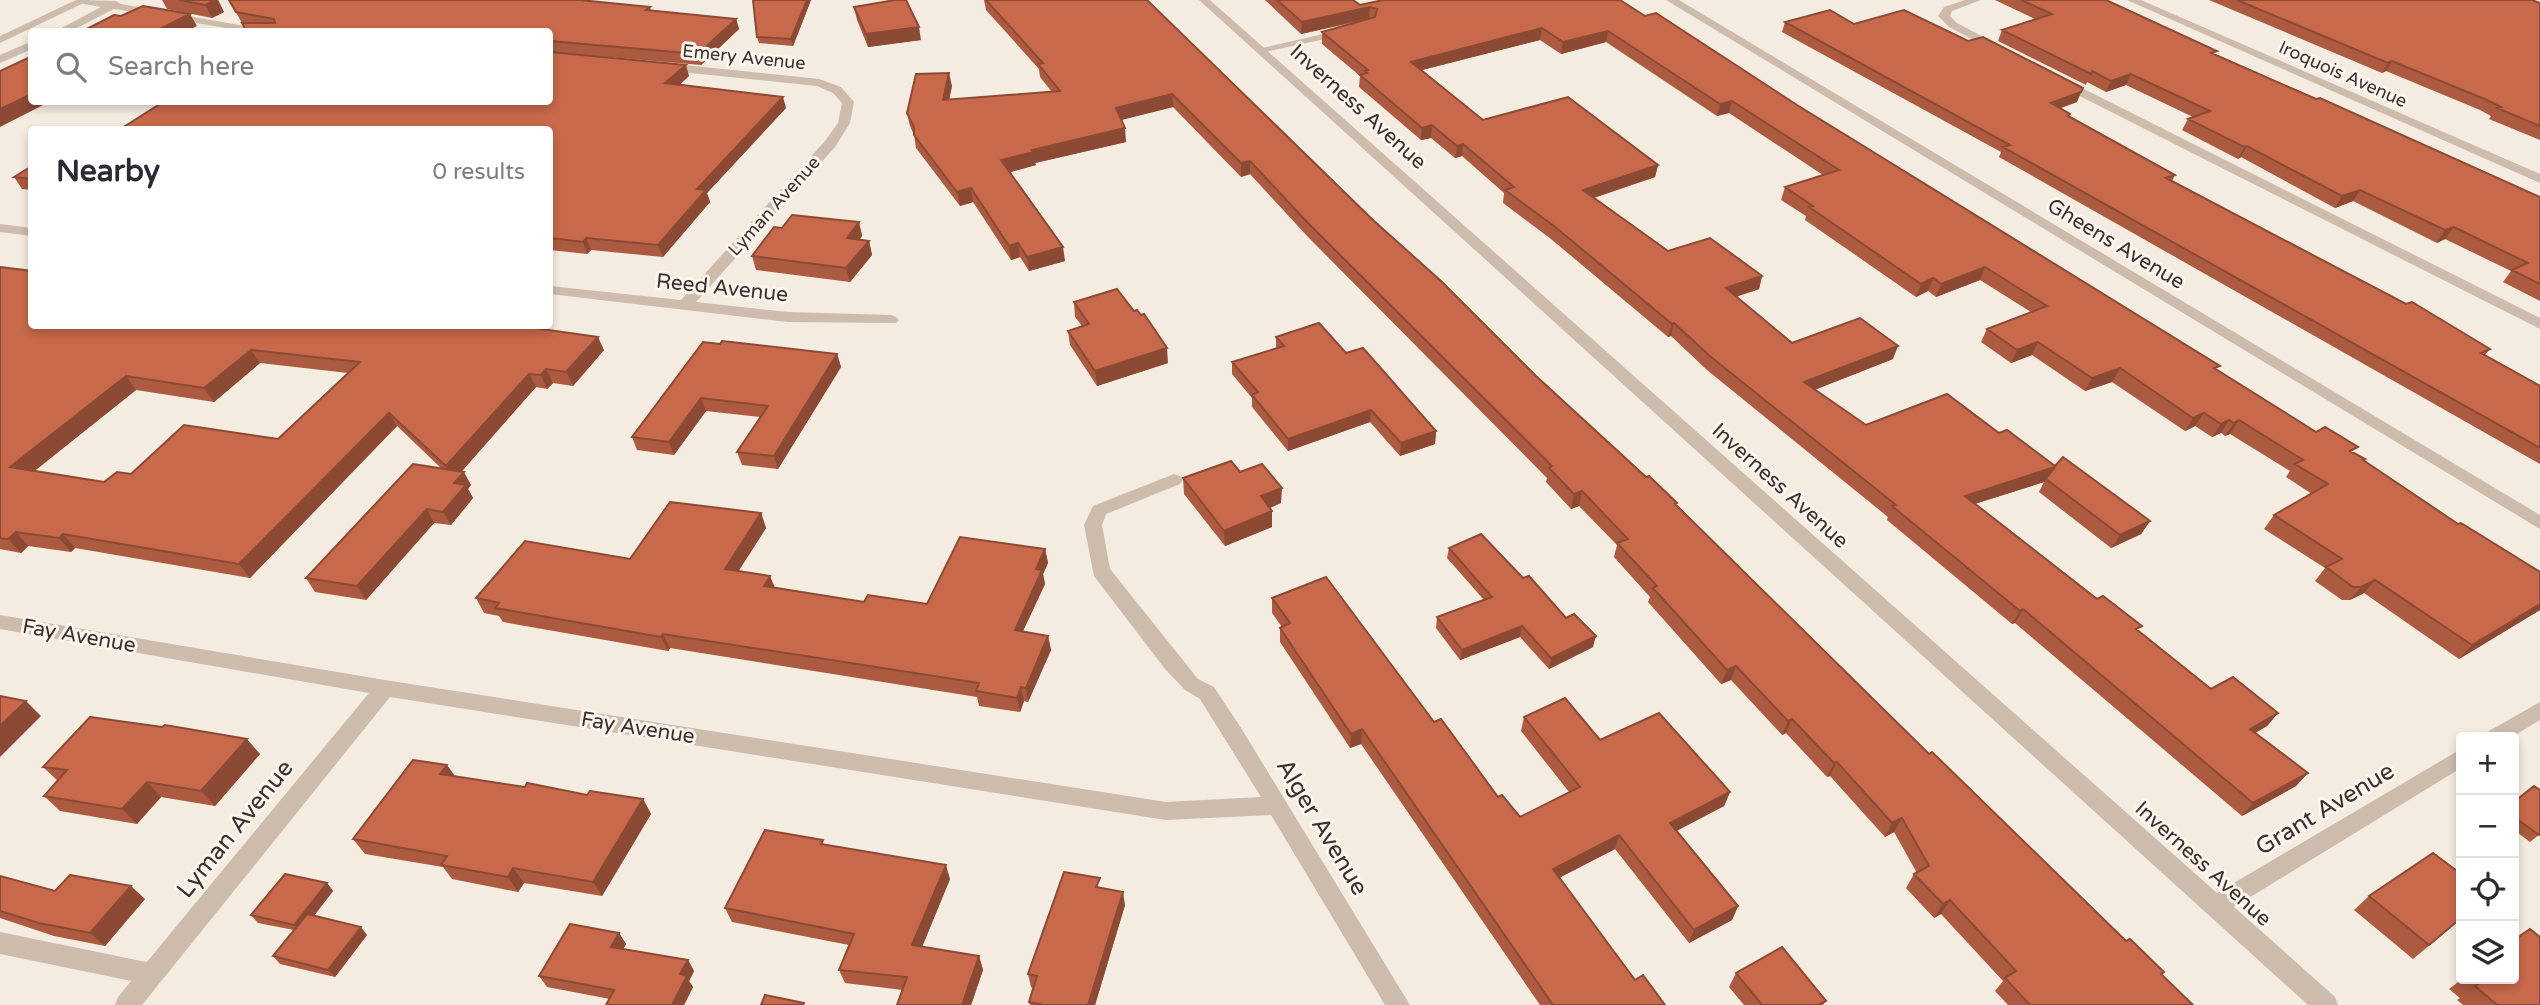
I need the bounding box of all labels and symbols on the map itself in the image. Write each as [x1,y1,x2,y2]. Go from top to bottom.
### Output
street label: Iroquois Avenue [2275,36,2411,112]
street label: Inverness Avenue [1285,39,1431,175]
street label: Emery Avenue [681,40,807,74]
street label: Lyman Avenue [723,152,825,260]
street label: Gheens Avenue [2043,193,2189,295]
street label: Reed Avenue [655,269,789,307]
street label: Inverness Avenue [1707,418,1853,554]
street label: Fay Avenue [20,614,138,658]
street label: Fay Avenue [579,707,697,749]
street label: Lyman Avenue [171,754,299,904]
street label: Alger Avenue [1270,754,1374,900]
street label: Grant Avenue [2250,756,2400,862]
street label: Inverness Avenue [2130,796,2276,932]

